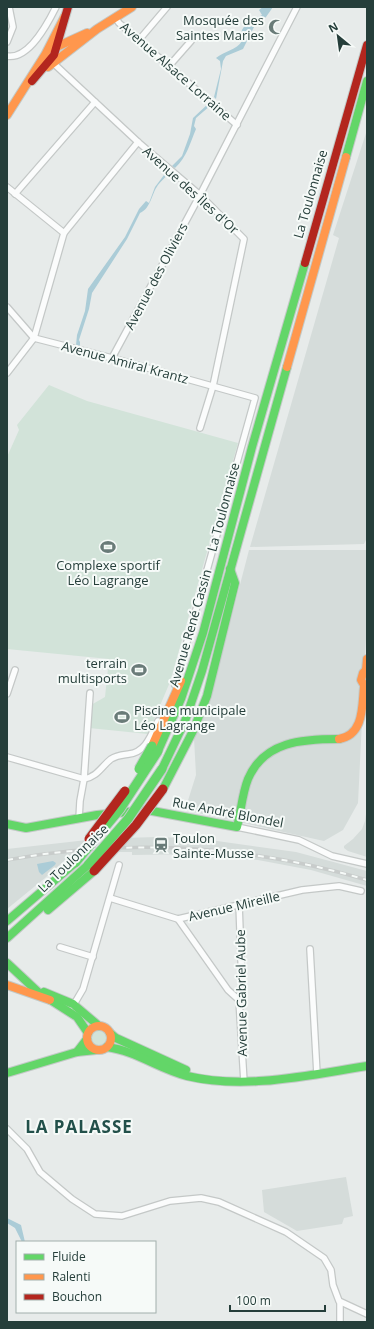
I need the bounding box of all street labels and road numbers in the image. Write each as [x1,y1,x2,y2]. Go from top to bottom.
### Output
street label: Avenue Alsace Lorraine [117,18,235,124]
street label: Avenue des Îles d'Or [139,142,243,238]
street label: La Toulonnaise [289,148,331,240]
street label: Avenue des Oliviers [120,219,192,333]
street label: Avenue Amiral Krantz [60,336,190,388]
street label: La Toulonnaise [202,461,244,553]
street label: Avenue René Cassin [165,567,215,689]
street label: Rue André Blondel [171,792,285,832]
street label: La Toulonnaise [34,820,112,896]
street label: Avenue Mireille [186,887,282,925]
street label: Avenue Gabriel Aube [231,929,251,1057]

